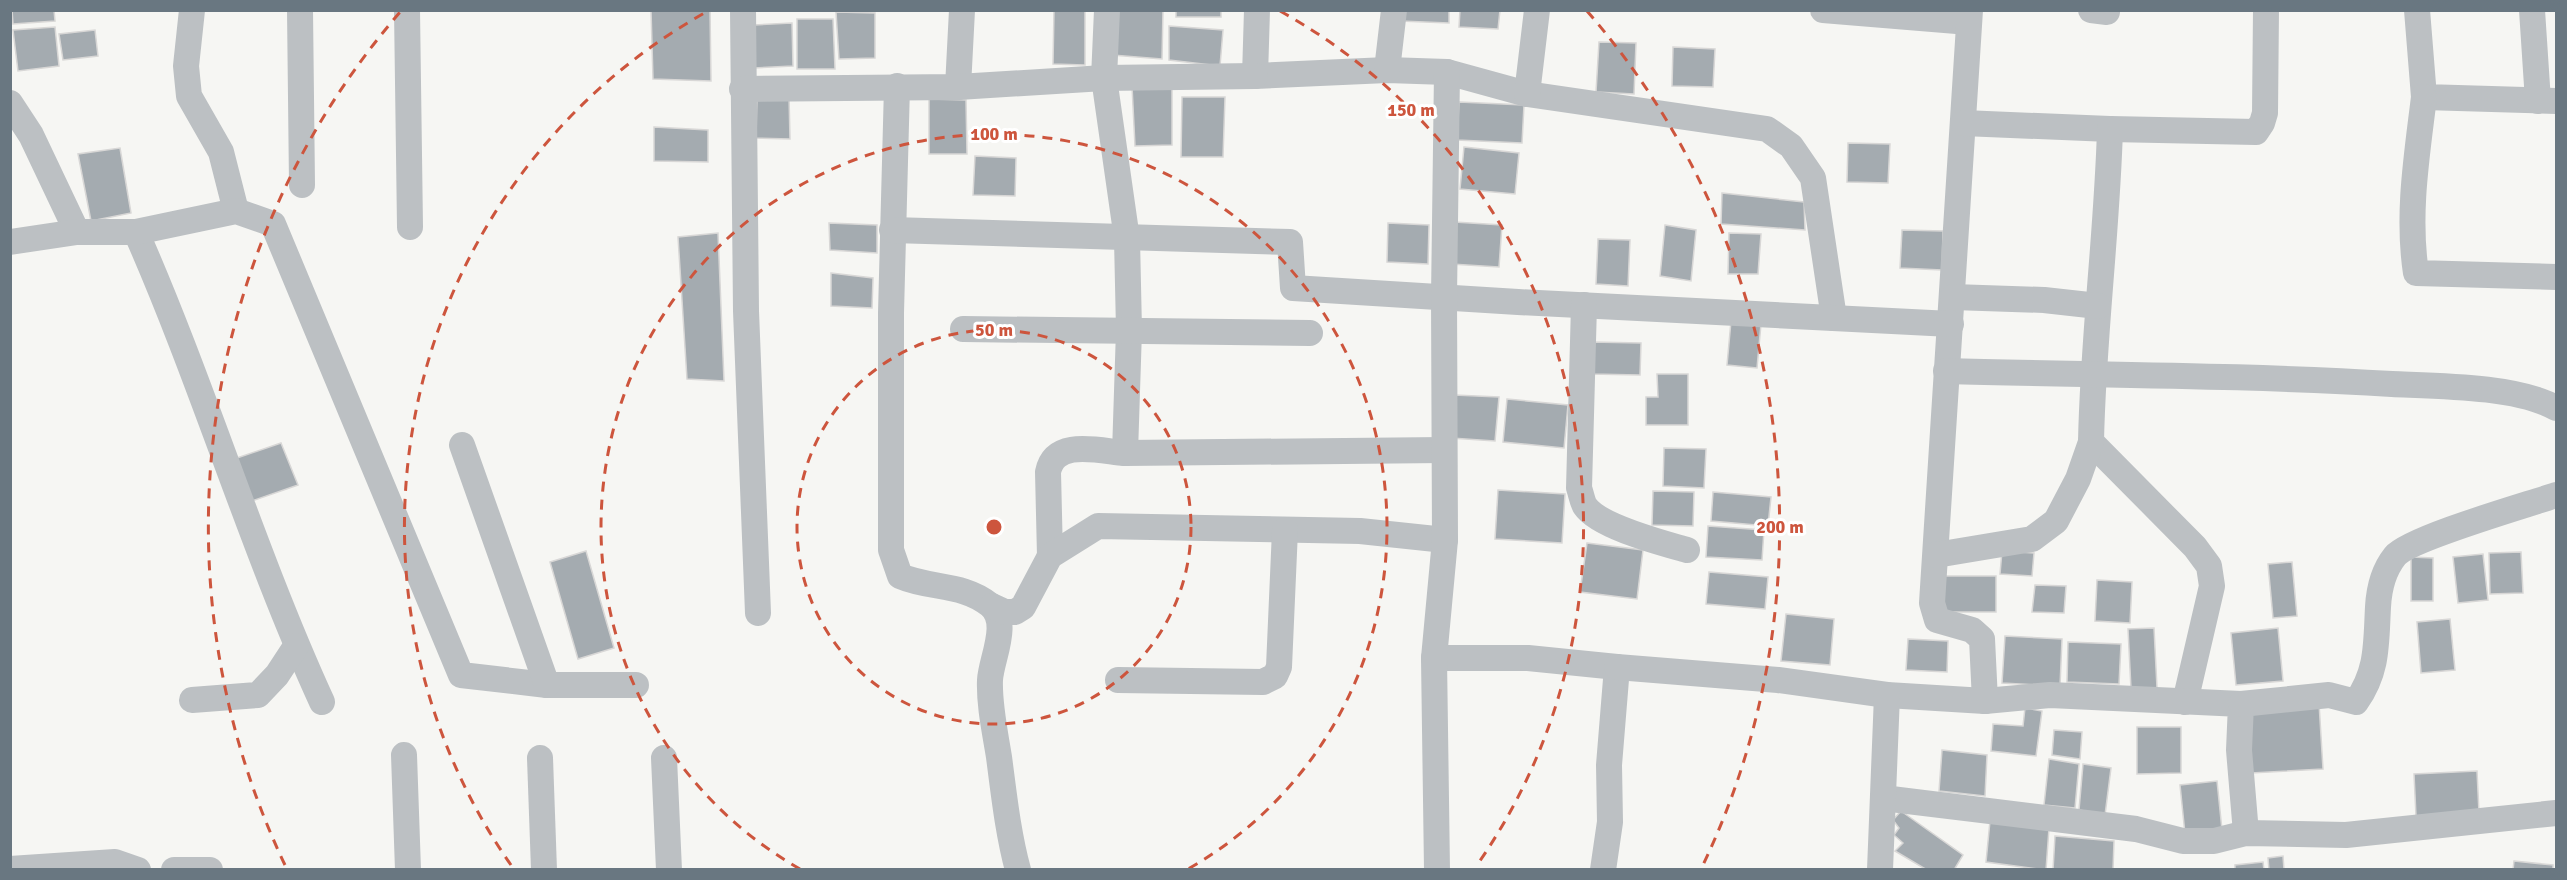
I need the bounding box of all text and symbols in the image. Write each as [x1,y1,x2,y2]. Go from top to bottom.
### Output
text: 150 m [1387,99,1435,121]
text: 100 m [970,123,1018,145]
text: 50 m [975,319,1013,341]
text: 200 m [1756,516,1804,538]
centre of rings [984,517,1004,537]

